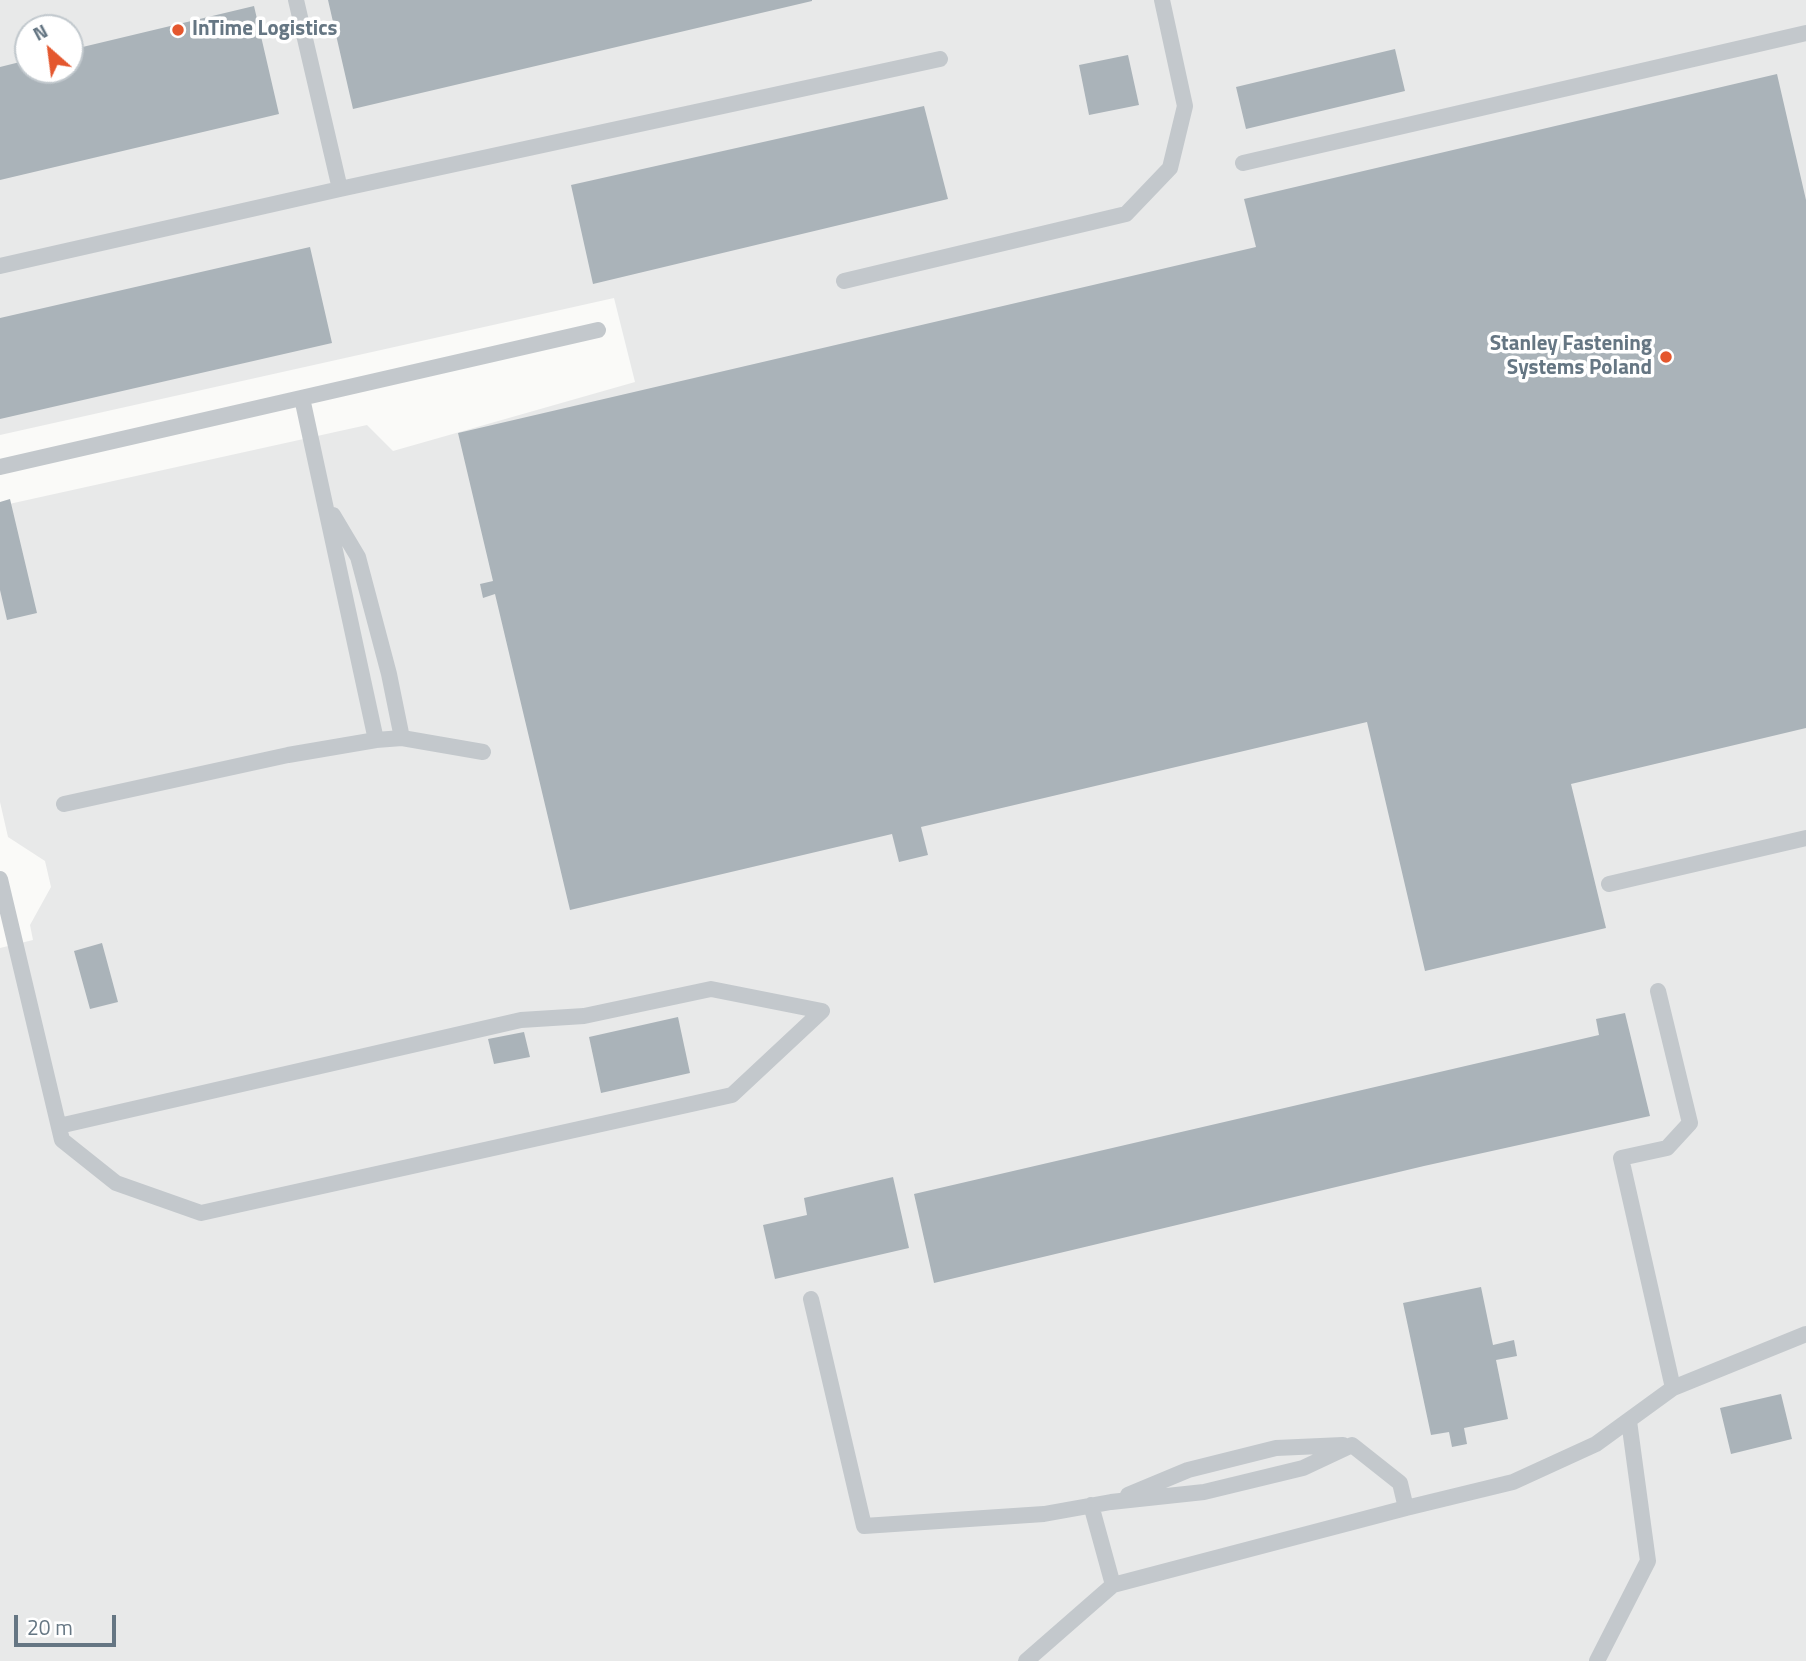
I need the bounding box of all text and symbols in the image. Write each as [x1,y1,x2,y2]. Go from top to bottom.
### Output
north arrow [14,14,84,84]
text: N [27,16,52,48]
place label: InTime Logistics [192,17,338,43]
marker: InTime Logistics [170,22,186,38]
place label: Stanley Fastening Systems Poland [1490,332,1652,382]
marker: Stanley Fastening Systems Poland [1658,349,1674,365]
scale bar [18,1602,119,1646]
text: 20 m [27,1611,73,1643]

